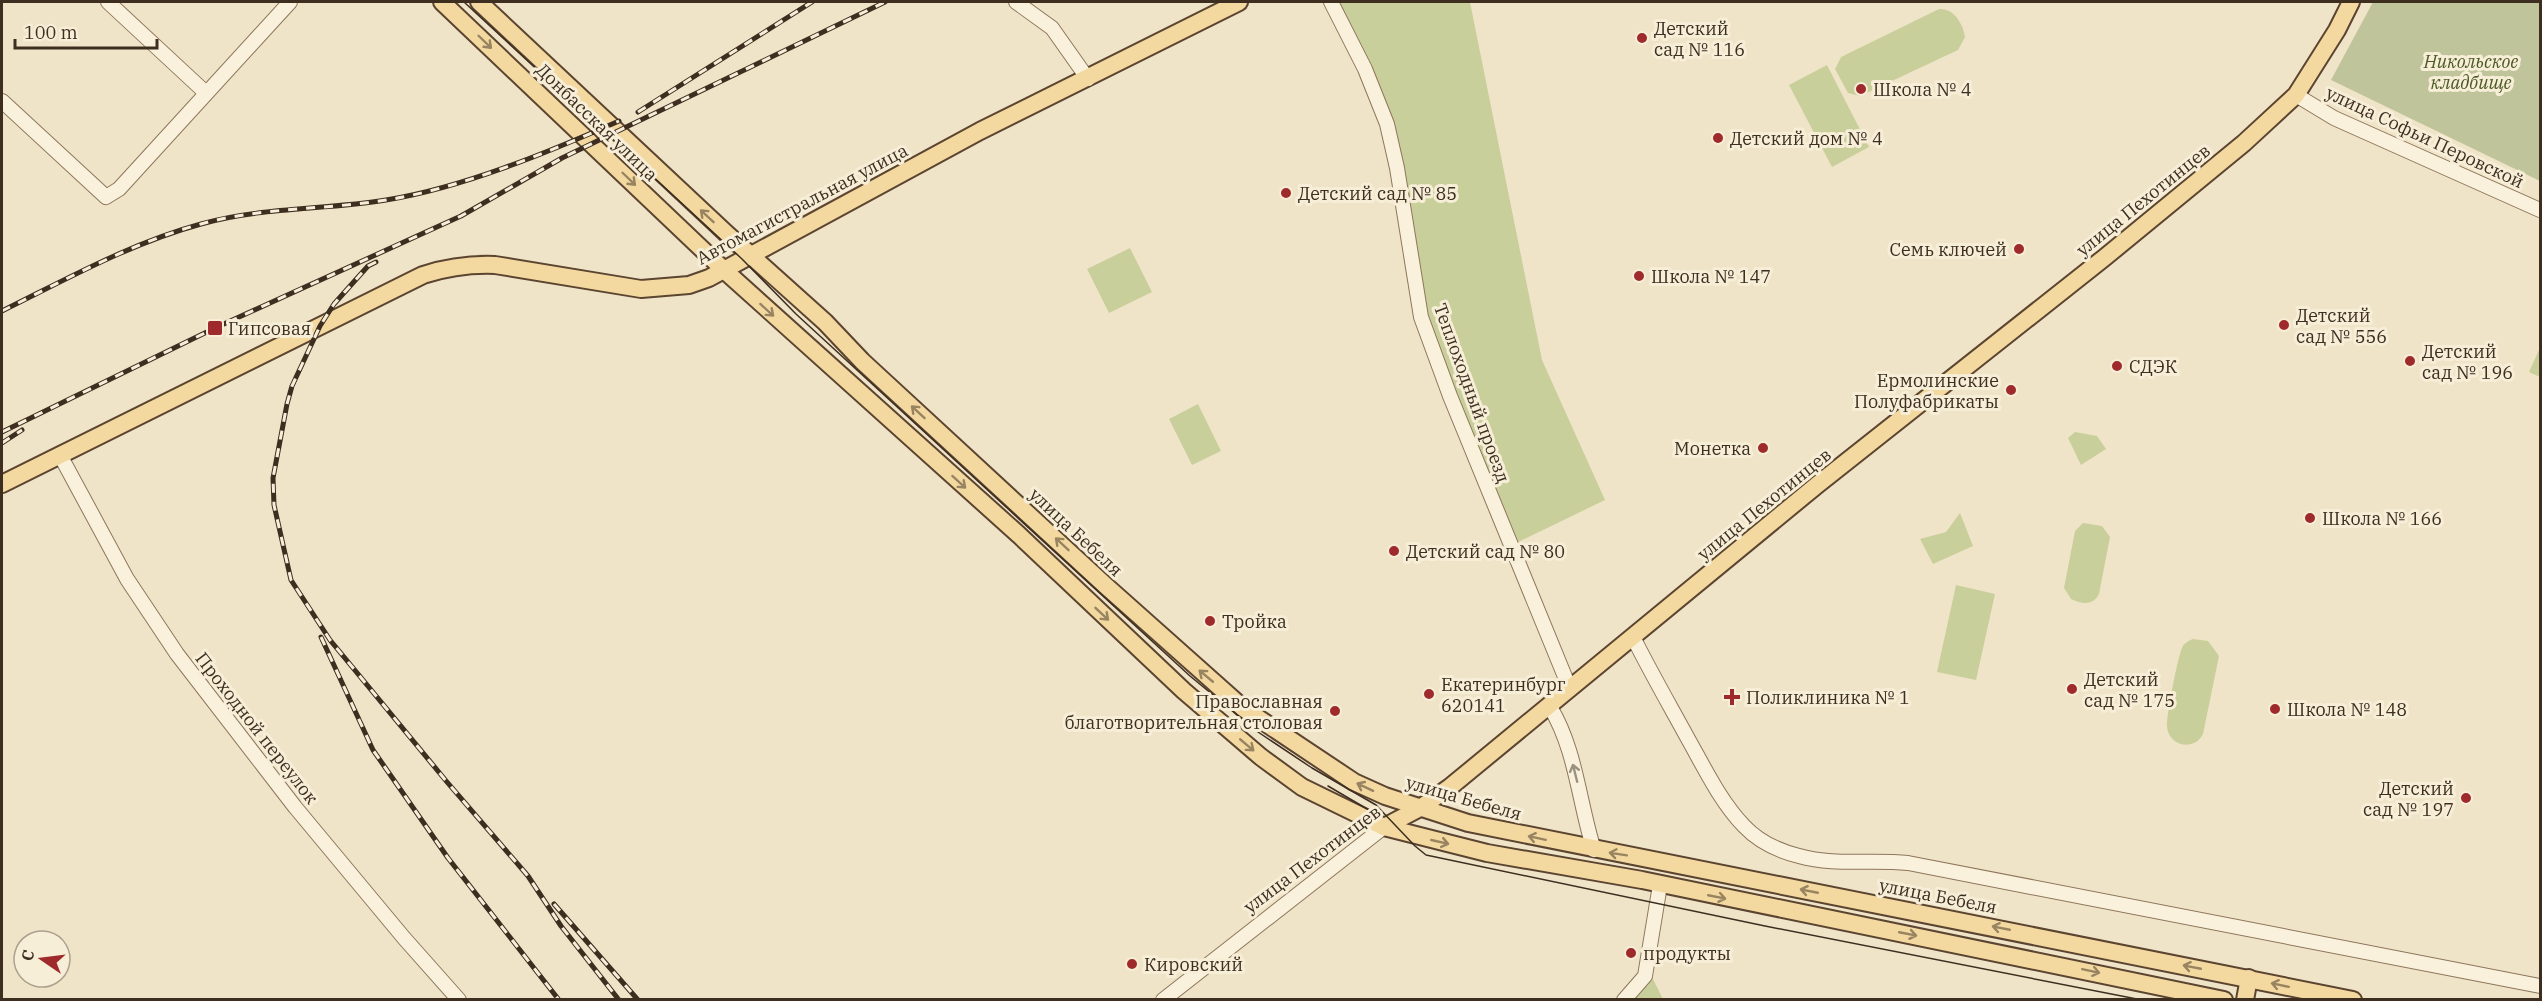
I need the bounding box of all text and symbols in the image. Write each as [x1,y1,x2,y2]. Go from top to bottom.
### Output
scale bar [15,12,158,50]
place label: Детский сад № 116 [1654,17,1745,61]
text: 100 m [24,21,78,44]
marker: Детский сад № 116 [1635,31,1649,45]
one-way arrow [477,35,492,49]
park label: Никольское кладбище [2423,50,2518,94]
street label: Донбасская улица [531,58,663,186]
place label: Школа № 4 [1873,78,1972,101]
street label: улица Софьи Перовской [2322,81,2528,193]
marker: Школа № 4 [1854,82,1868,96]
place label: Детский дом № 4 [1730,127,1883,150]
marker: Детский дом № 4 [1711,131,1725,145]
street label: Автомагистральная улица [692,138,912,270]
street label: улица Пехотинцев [2071,139,2215,261]
one-way arrow [622,172,637,186]
place label: Детский сад № 85 [1298,182,1457,205]
marker: Детский сад № 85 [1279,186,1293,200]
one-way arrow [700,209,715,223]
place label: Семь ключей [1889,238,2007,261]
marker: Семь ключей [2012,242,2026,256]
place label: Школа № 147 [1651,265,1771,288]
marker: Школа № 147 [1632,269,1646,283]
street label: Теплоходный проезд [1429,300,1515,486]
one-way arrow [760,302,775,317]
place label: Детский сад № 556 [2296,304,2387,348]
place label: Гипсовая [228,317,311,340]
marker: Детский сад № 556 [2277,318,2291,332]
marker: Гипсовая [206,319,224,337]
place label: Детский сад № 196 [2422,340,2513,384]
marker: Детский сад № 196 [2403,354,2417,368]
place label: СДЭК [2129,355,2178,378]
marker: СДЭК [2110,359,2124,373]
place label: Ермолинские Полуфабрикаты [1854,369,1999,413]
marker: Ермолинские Полуфабрикаты [2004,383,2018,397]
one-way arrow [911,405,926,419]
place label: Монетка [1674,437,1751,460]
marker: Монетка [1756,441,1770,455]
street label: улица Пехотинцев [1692,443,1836,565]
one-way arrow [952,475,967,489]
street label: улица Бебеля [1024,483,1128,581]
place label: Школа № 166 [2322,507,2442,530]
marker: Школа № 166 [2303,511,2317,525]
one-way arrow [1054,537,1069,551]
place label: Детский сад № 80 [1406,540,1565,563]
marker: Детский сад № 80 [1387,544,1401,558]
one-way arrow [1095,607,1110,622]
place label: Тройка [1222,610,1287,633]
marker: Тройка [1203,614,1217,628]
street label: Проходной переулок [191,647,324,809]
place label: Детский сад № 175 [2084,668,2175,712]
one-way arrow [1199,669,1214,683]
place label: Екатеринбург 620141 [1441,673,1566,717]
marker: Детский сад № 175 [2065,682,2079,696]
place label: Поликлиника № 1 [1746,686,1910,709]
marker: Екатеринбург 620141 [1422,687,1436,701]
marker: Поликлиника № 1 [1723,688,1741,706]
place label: Православная благотворительная столовая [1065,690,1323,734]
place label: Школа № 148 [2287,698,2407,721]
marker: Школа № 148 [2268,702,2282,716]
marker: Православная благотворительная столовая [1328,704,1342,718]
one-way arrow [1239,738,1254,752]
one-way arrow [1568,764,1580,783]
street label: улица Бебеля [1403,770,1525,826]
place label: Детский сад № 197 [2363,777,2454,821]
one-way arrow [1357,781,1375,792]
marker: Детский сад № 197 [2459,791,2473,805]
street label: улица Пехотинцев [1239,800,1385,918]
one-way arrow [1528,832,1547,843]
one-way arrow [1431,837,1450,849]
one-way arrow [1609,848,1628,859]
street label: улица Бебеля [1877,873,1999,919]
one-way arrow [1800,885,1820,896]
one-way arrow [1707,892,1726,903]
one-way arrow [1991,922,2011,933]
north arrow [12,929,72,989]
one-way arrow [1898,929,1918,940]
place label: продукты [1643,942,1731,965]
marker: продукты [1624,946,1638,960]
text: С [16,948,38,963]
place label: Кировский [1144,953,1243,976]
marker: Кировский [1125,957,1139,971]
one-way arrow [2183,961,2202,972]
one-way arrow [2081,966,2100,978]
one-way arrow [2271,979,2291,990]

